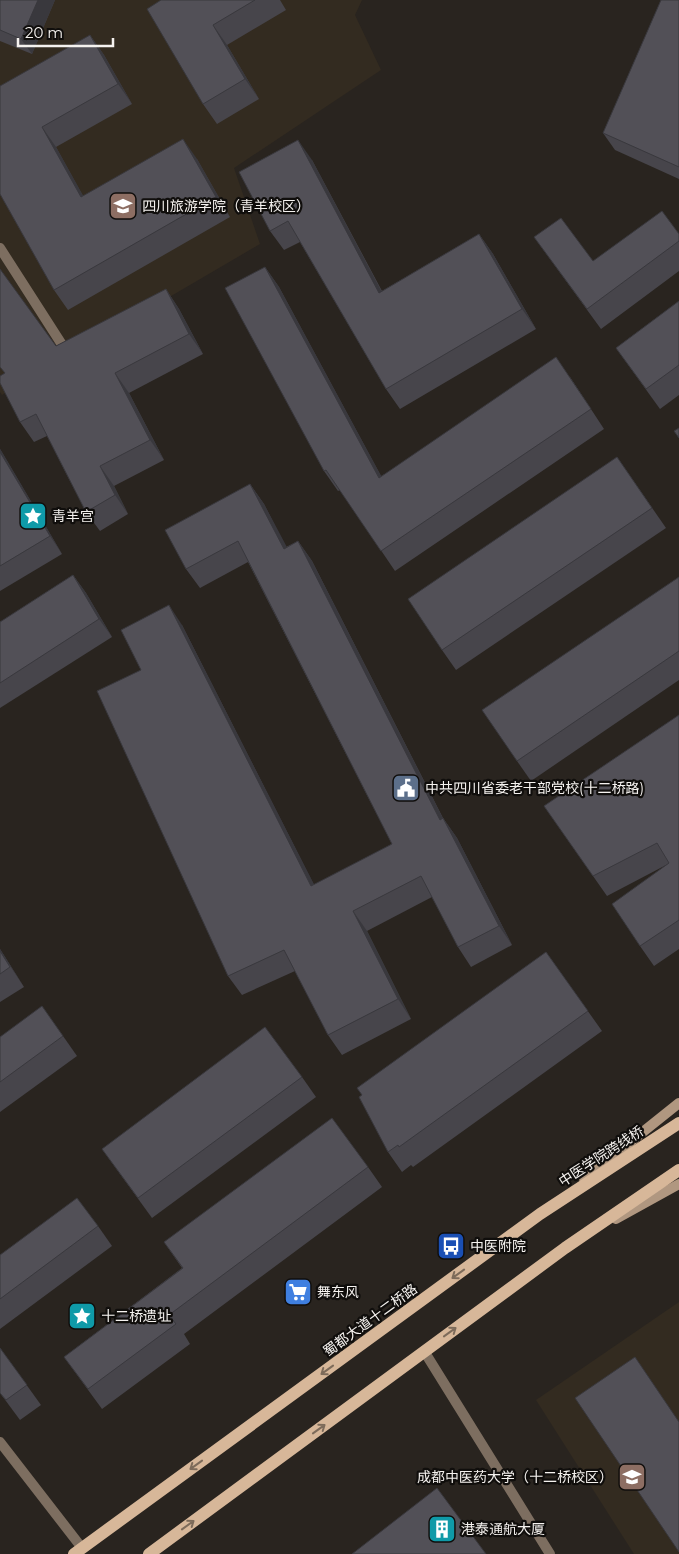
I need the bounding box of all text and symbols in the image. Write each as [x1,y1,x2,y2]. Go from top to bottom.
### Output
scale bar [18,15,112,47]
text: 20 m [25,23,63,42]
school or university icon: 四川旅游学院（青羊校区） [108,191,138,221]
place label: 四川旅游学院（青羊校区） [142,197,310,215]
place icon: 青羊宫 [18,501,48,531]
place label: 青羊宫 [52,507,94,525]
public building icon: 中共四川省委老干部党校(十二桥路) [391,773,421,803]
place label: 中共四川省委老干部党校(十二桥路) [425,779,644,797]
street label: 中医学院跨线桥 [555,1122,647,1190]
bus stop icon: 中医附院 [436,1231,466,1261]
place label: 中医附院 [470,1237,526,1255]
one-way arrow [451,1269,465,1279]
supermarket icon: 舞东风 [283,1277,313,1307]
street label: 蜀都大道十二桥路 [319,1280,421,1360]
place label: 舞东风 [317,1283,359,1301]
place icon: 十二桥遗址 [67,1301,97,1331]
place label: 十二桥遗址 [101,1307,171,1325]
one-way arrow [443,1327,456,1338]
one-way arrow [321,1364,334,1375]
one-way arrow [312,1424,326,1434]
one-way arrow [189,1460,203,1470]
school or university icon: 成都中医药大学（十二桥校区） [617,1462,647,1492]
place label: 成都中医药大学（十二桥校区） [417,1468,613,1486]
building icon: 港泰通航大厦 [427,1514,457,1544]
one-way arrow [181,1520,195,1530]
place label: 港泰通航大厦 [461,1520,545,1538]

